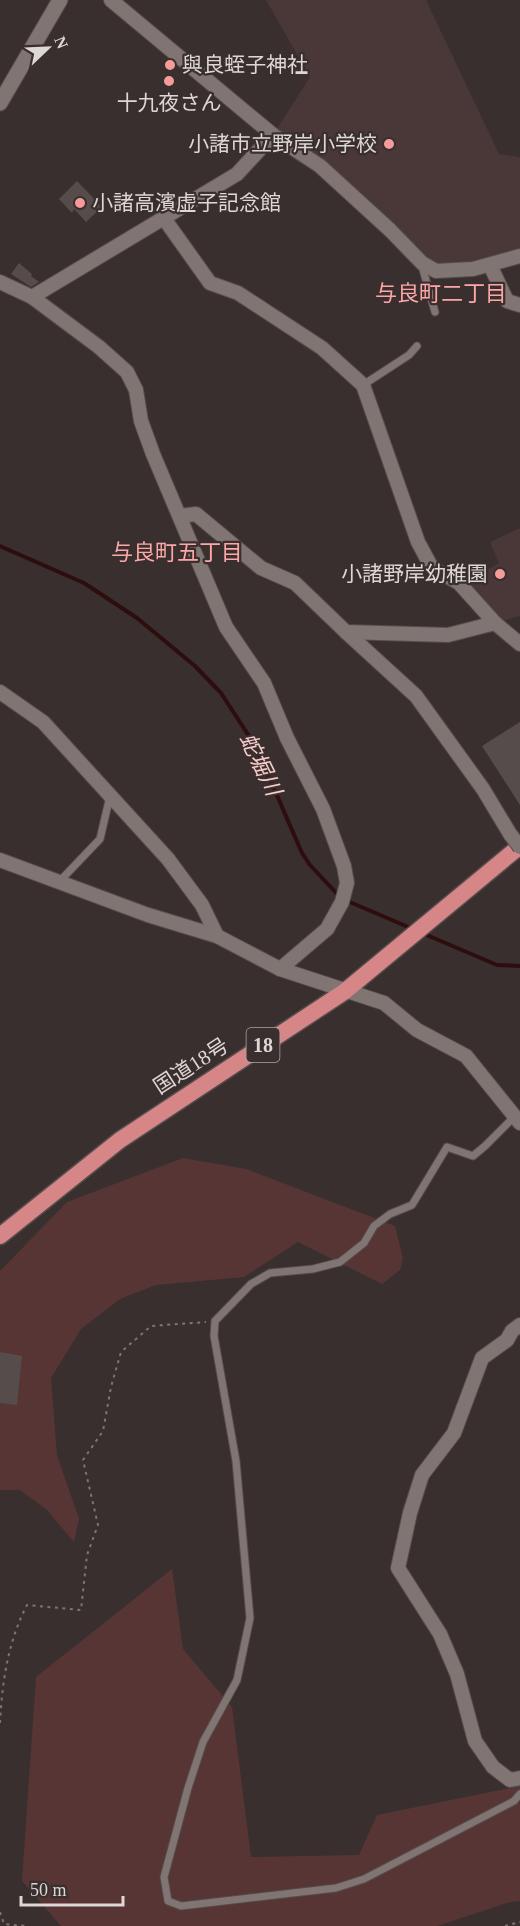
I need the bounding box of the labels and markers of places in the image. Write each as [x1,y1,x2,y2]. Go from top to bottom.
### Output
place label: 與良蛭子神社 [182,53,308,77]
marker: 與良蛭子神社 [163,58,177,72]
marker: 十九夜さん [162,74,176,88]
place label: 十九夜さん [117,91,222,115]
place label: 小諸市立野岸小学校 [188,132,377,156]
marker: 小諸市立野岸小学校 [382,137,396,151]
place label: 小諸高濱虚子記念館 [92,191,281,215]
marker: 小諸高濱虚子記念館 [73,196,87,210]
place label: 小諸野岸幼稚園 [341,562,488,586]
marker: 小諸野岸幼稚園 [493,567,507,581]

